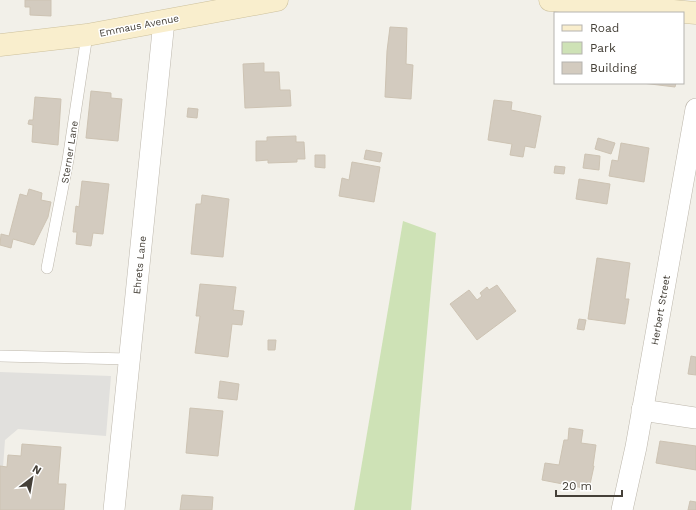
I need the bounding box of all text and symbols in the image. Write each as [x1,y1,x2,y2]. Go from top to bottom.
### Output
street label: Emmaus Avenue [98,12,180,39]
legend [554,12,684,84]
text: Road [590,21,619,35]
text: Park [590,41,616,55]
text: Building [590,61,637,75]
street label: Sterner Lane [59,120,80,184]
street label: Ehrets Lane [131,235,148,295]
street label: Herbert Street [649,274,672,346]
north arrow [12,458,52,498]
text: N [30,462,44,478]
scale bar [556,472,622,498]
text: 20 m [562,479,592,493]

